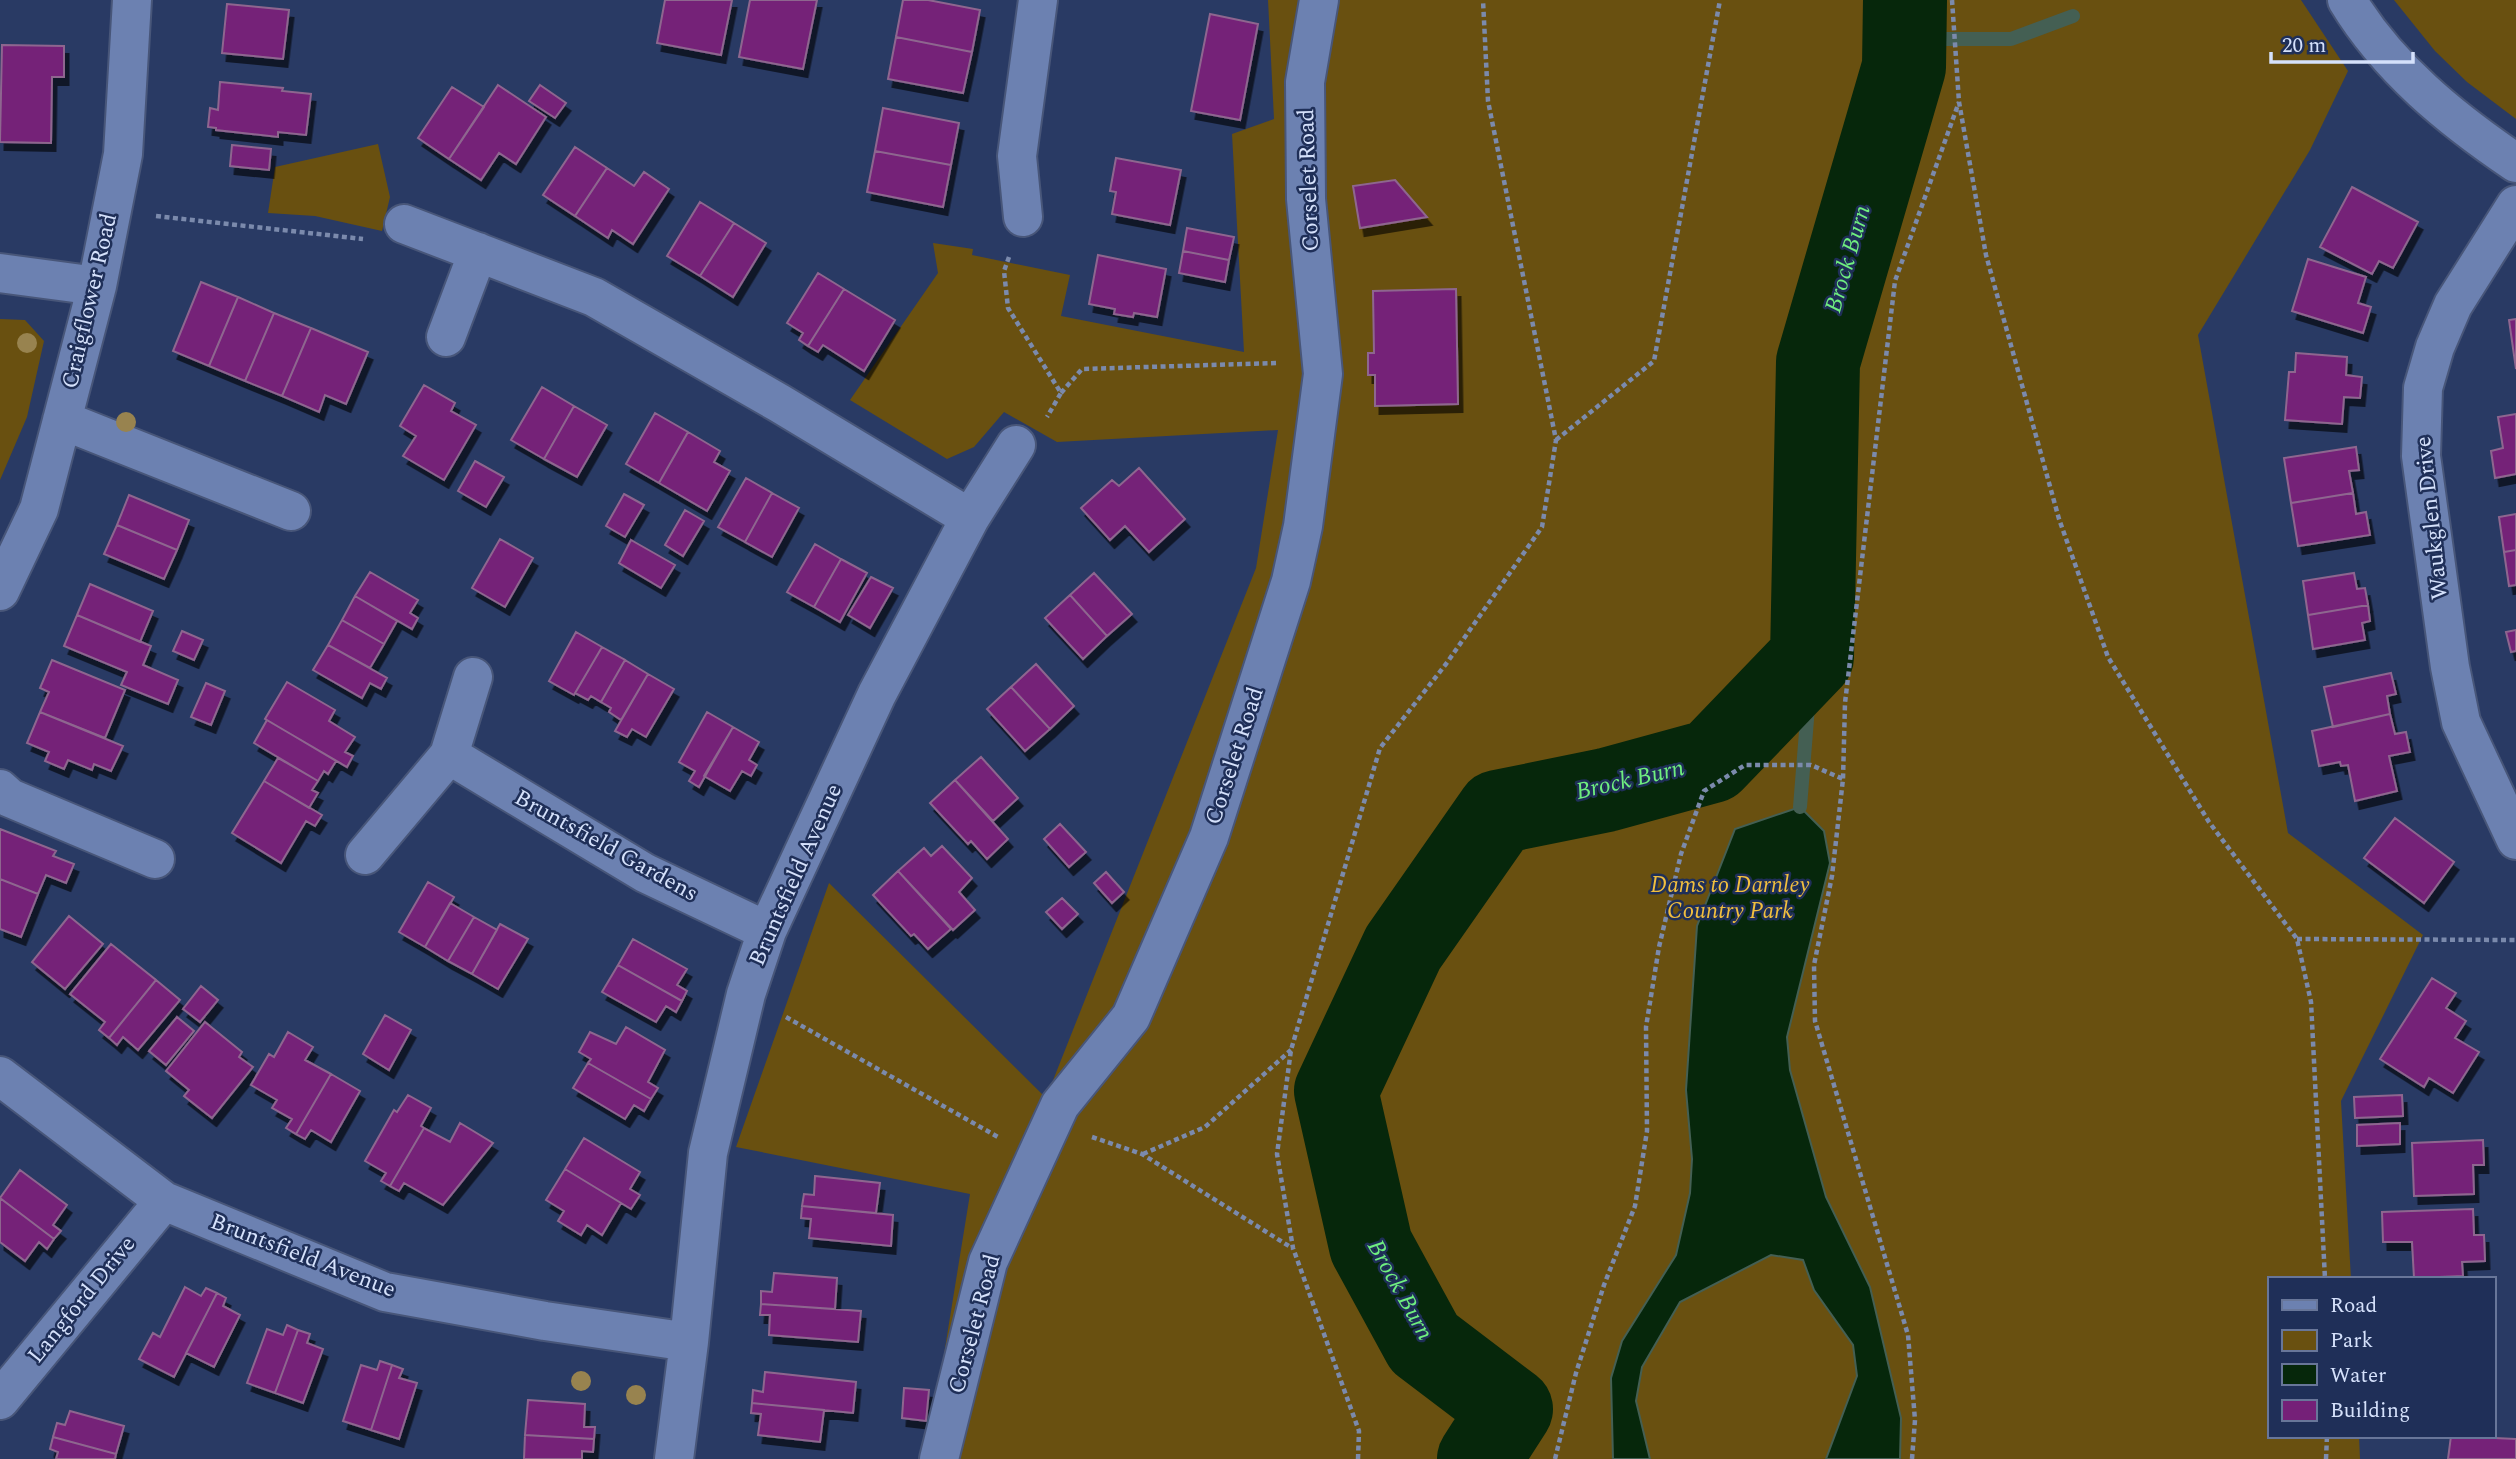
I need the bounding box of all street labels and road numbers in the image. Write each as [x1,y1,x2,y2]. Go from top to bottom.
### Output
street label: Corselet Road [1289,108,1329,252]
street label: Craigflower Road [53,210,127,392]
street label: Waukglen Drive [2406,435,2458,601]
street label: Corselet Road [1196,682,1274,829]
street label: Bruntsfield Avenue [740,778,852,972]
street label: Bruntsfield Gardens [508,781,704,911]
street label: Bruntsfield Avenue [205,1205,401,1307]
street label: Langford Drive [19,1228,145,1372]
street label: Corselet Road [940,1250,1010,1398]

